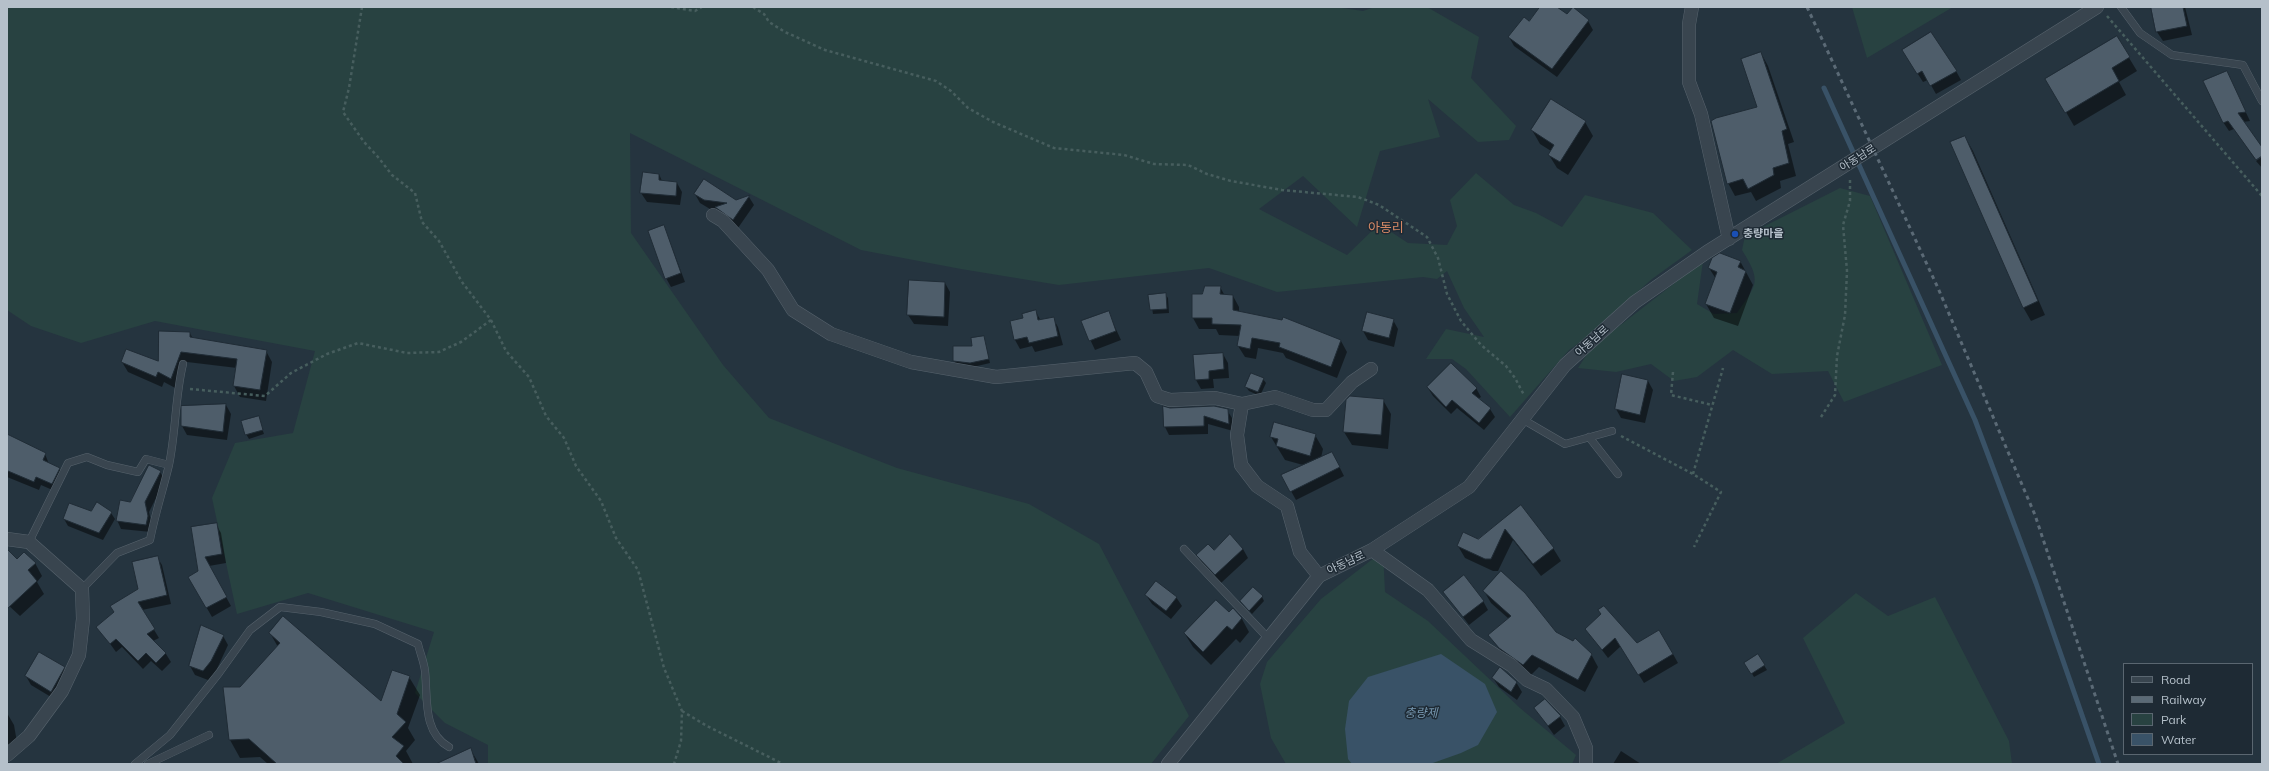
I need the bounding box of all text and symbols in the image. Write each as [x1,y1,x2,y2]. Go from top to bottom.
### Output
street label: 아동남로 [1837,142,1879,174]
district label: 아동리 [1368,220,1404,236]
place label: 충량마을 [1743,227,1783,241]
marker: 충량마을 [1730,229,1740,239]
street label: 아동남로 [1573,323,1611,359]
street label: 아동남로 [1325,548,1367,578]
legend [2123,663,2253,755]
text: Road [2161,672,2190,687]
text: Railway [2161,692,2206,707]
water label: 충량제 [1404,706,1438,720]
text: Park [2161,712,2186,727]
text: Water [2161,732,2196,747]

